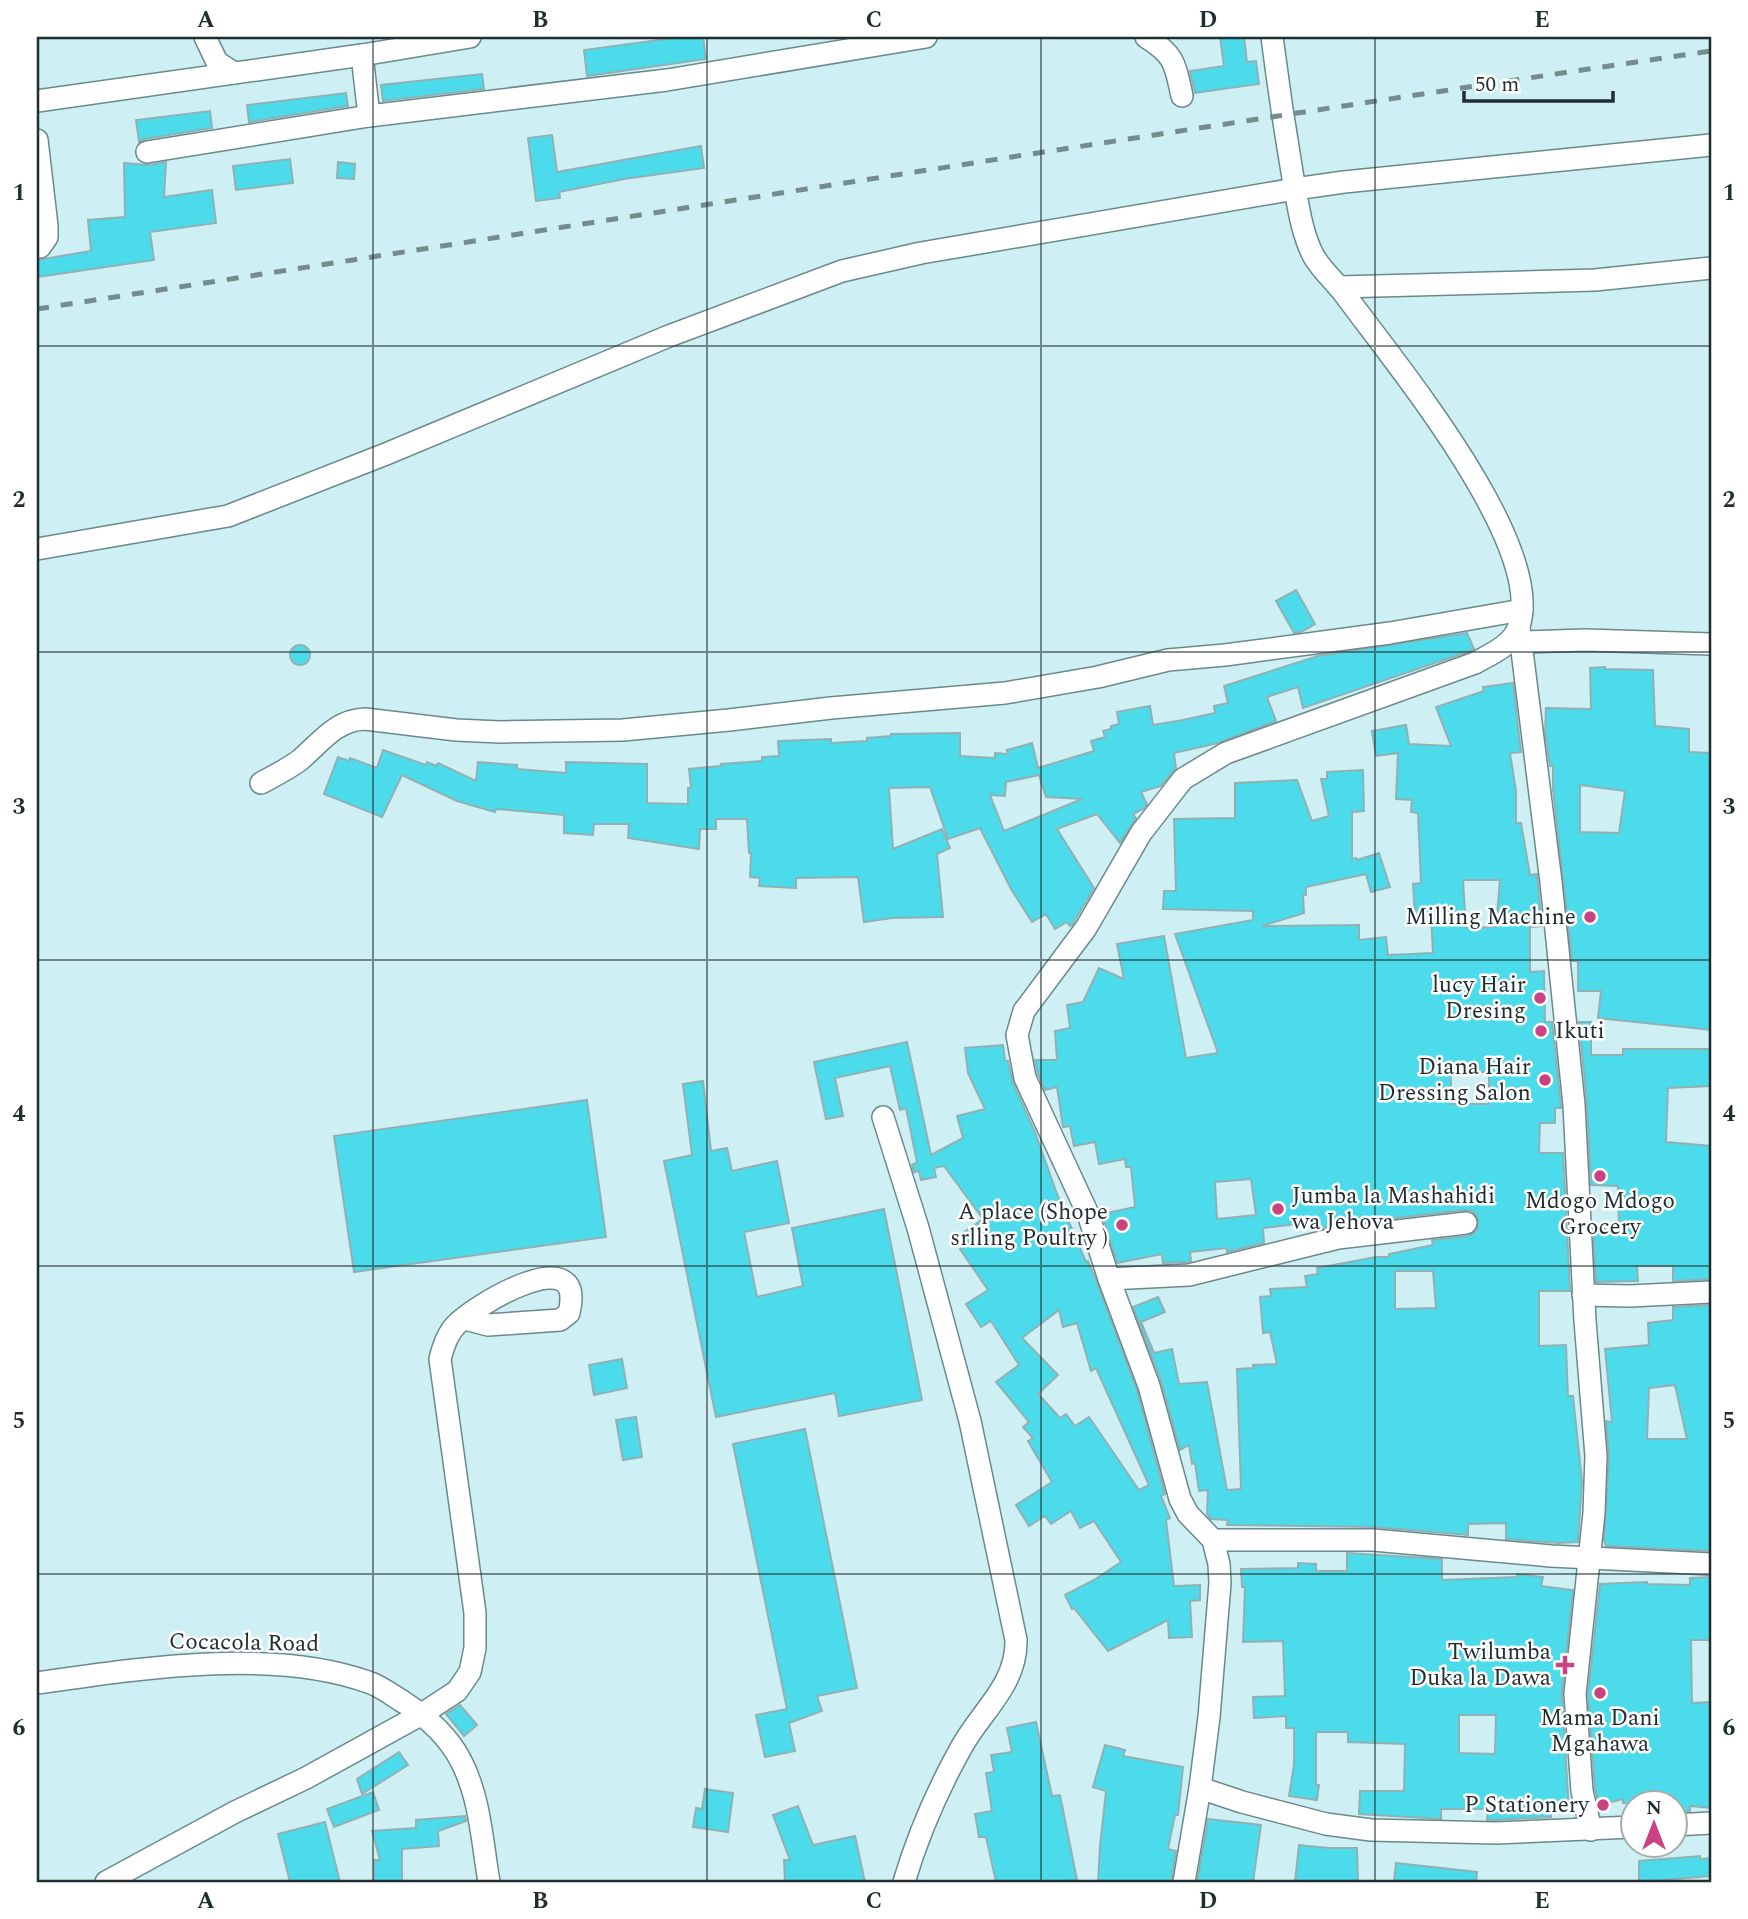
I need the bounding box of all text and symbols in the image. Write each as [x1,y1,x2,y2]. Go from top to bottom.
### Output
text: A [197,3,215,38]
text: B [532,3,548,38]
text: C [866,3,882,38]
text: D [1199,3,1217,38]
text: E [1534,3,1550,38]
scale bar [1464,60,1613,104]
text: 50 m [1475,69,1519,101]
text: 1 [13,176,25,211]
text: 1 [1723,176,1735,211]
text: 2 [13,483,26,518]
text: 2 [1723,483,1736,518]
text: 3 [13,790,26,825]
text: 3 [1723,790,1736,825]
place label: Milling Machine [1405,900,1576,935]
marker: Milling Machine [1582,909,1598,925]
place label: lucy Hair Dresing [1432,968,1526,1029]
marker: lucy Hair Dresing [1532,990,1548,1006]
place label: Ikuti [1555,1014,1605,1049]
marker: Ikuti [1533,1023,1549,1039]
place label: Diana Hair Dressing Salon [1378,1050,1531,1111]
marker: Diana Hair Dressing Salon [1537,1072,1553,1088]
text: 4 [13,1097,26,1132]
text: 4 [1723,1097,1736,1132]
marker: Mdogo Mdogo Grocery [1592,1168,1608,1184]
place label: Jumba la Mashahidi wa Jehova [1291,1179,1495,1240]
place label: Mdogo Mdogo Grocery [1525,1184,1675,1245]
place label: A place (Shope srlling Poultry ) [950,1195,1108,1256]
marker: Jumba la Mashahidi wa Jehova [1270,1201,1286,1217]
marker: A place (Shope srlling Poultry ) [1114,1217,1130,1233]
text: 5 [13,1404,25,1439]
text: 5 [1723,1404,1735,1439]
street label: Cocacola Road [168,1624,320,1662]
place label: Twilumba Duka la Dawa [1409,1635,1551,1696]
marker: Twilumba Duka la Dawa [1557,1657,1573,1673]
marker: Mama Dani Mgahawa [1592,1685,1608,1701]
place label: Mama Dani Mgahawa [1540,1701,1660,1762]
text: 6 [13,1711,26,1746]
text: 6 [1723,1711,1736,1746]
place label: P Stationery [1464,1788,1590,1823]
north arrow [1618,1790,1688,1860]
text: N [1646,1794,1662,1823]
marker: P Stationery [1595,1797,1611,1813]
text: A [197,1884,215,1919]
text: B [532,1884,548,1919]
text: C [866,1884,882,1919]
text: D [1199,1884,1217,1919]
text: E [1534,1884,1550,1919]

